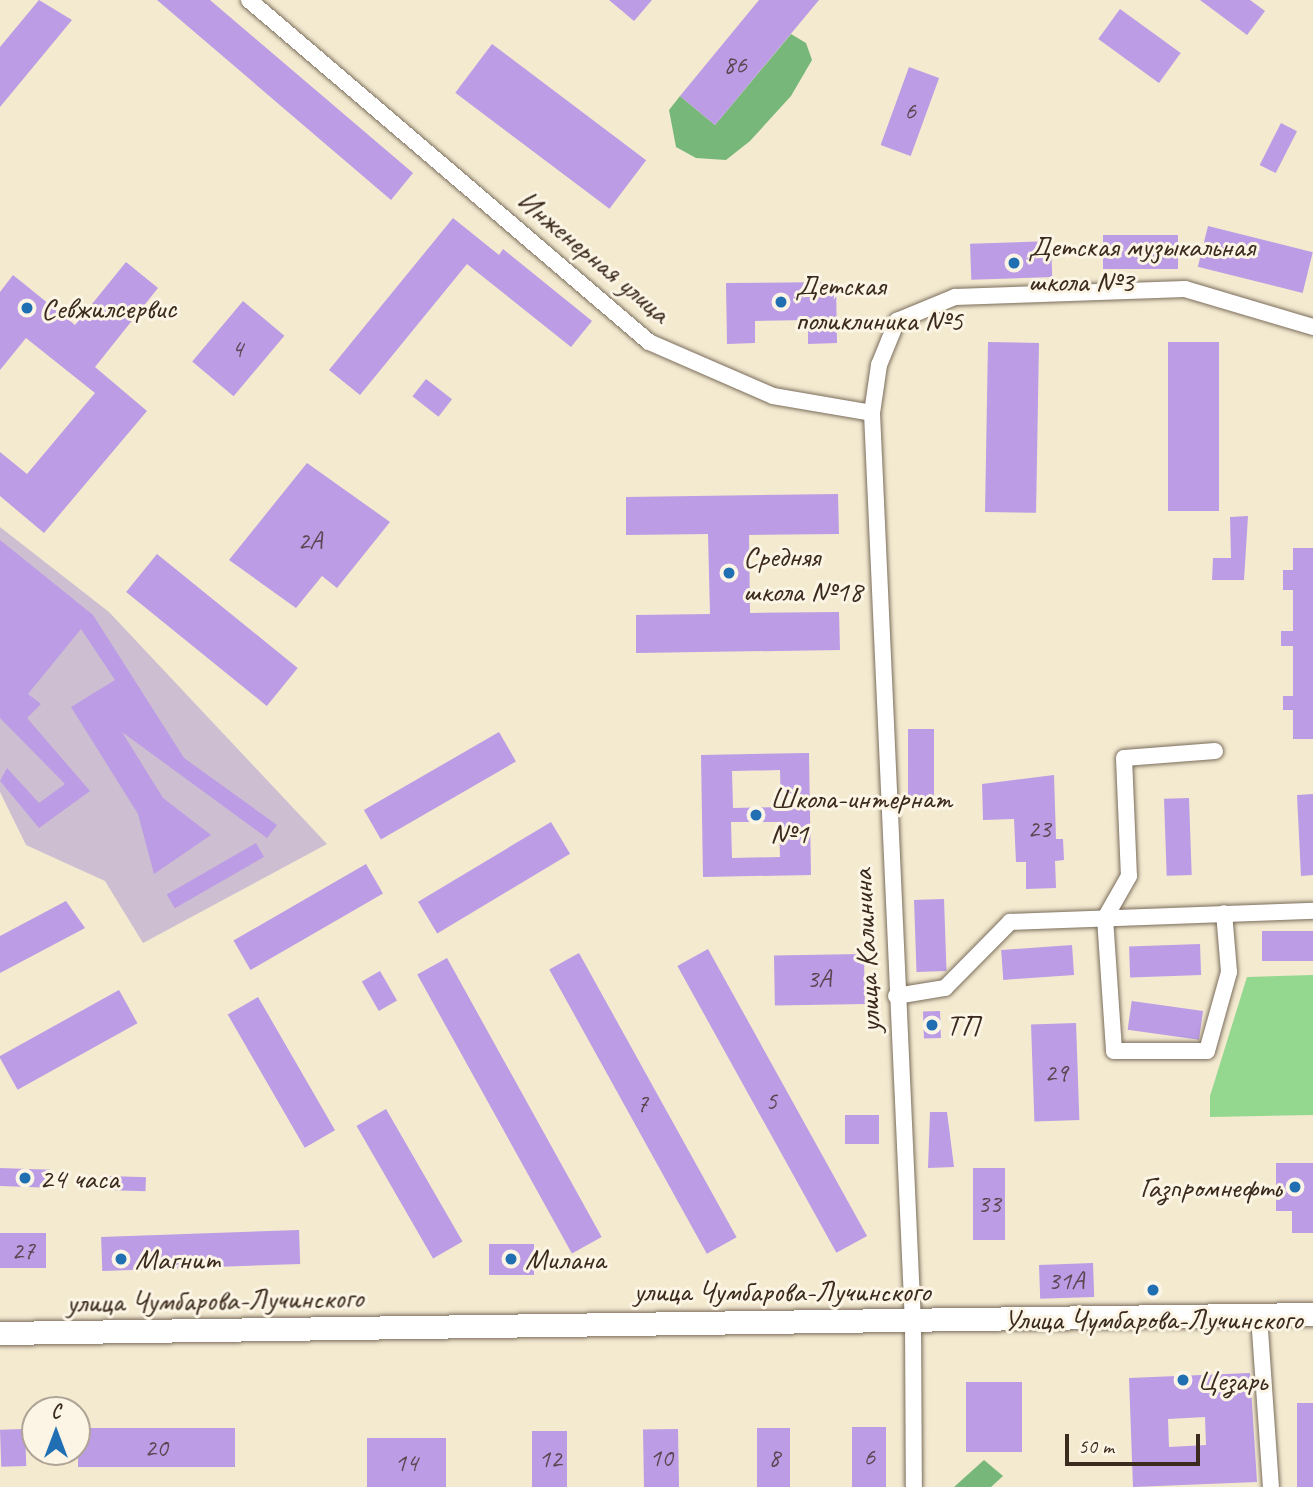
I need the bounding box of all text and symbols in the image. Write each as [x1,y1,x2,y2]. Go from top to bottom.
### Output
house number: 86 [723,49,747,81]
house number: 6 [904,95,916,127]
street label: Инженерная улица [510,181,678,331]
place label: Детская музыкальная школа №3 [1028,228,1255,298]
marker: Детская музыкальная школа №3 [1006,255,1022,271]
place label: Детская поликлиника №5 [795,267,963,338]
place label: Севжилсервис [41,290,176,326]
marker: Детская поликлиника №5 [773,294,789,310]
marker: Севжилсервис [19,300,35,316]
house number: 4 [231,333,243,365]
house number: 2А [298,525,322,557]
place label: Средняя школа №18 [743,538,862,608]
marker: Средняя школа №18 [721,565,737,581]
place label: Школа-интернат №1 [770,780,952,850]
marker: Школа-интернат №1 [748,807,764,823]
house number: 23 [1027,813,1051,845]
street label: улица Калинина [844,868,888,1034]
house number: 3А [807,963,831,995]
place label: ТП [946,1007,978,1043]
marker: ТП [924,1017,940,1033]
house number: 29 [1044,1057,1068,1089]
house number: 5 [765,1085,777,1117]
house number: 7 [636,1088,648,1120]
place label: 24 часа [39,1160,119,1196]
place label: Газпромнефть [1140,1169,1281,1205]
marker: 24 часа [17,1170,33,1186]
marker: Газпромнефть [1287,1179,1303,1195]
house number: 33 [977,1188,1001,1220]
house number: 27 [11,1235,35,1267]
place label: Магнит [135,1241,220,1277]
place label: Милана [525,1241,605,1277]
marker: Магнит [113,1251,129,1267]
marker: Милана [503,1251,519,1267]
house number: 31А [1048,1265,1084,1297]
street label: улица Чумбарова-Лучинского [634,1273,930,1309]
street label: улица Чумбарова-Лучинского [67,1279,363,1321]
marker: Улица Чумбарова-Лучинского [1145,1282,1161,1298]
place label: Улица Чумбарова-Лучинского [1004,1301,1302,1337]
place label: Цезарь [1197,1362,1267,1398]
marker: Цезарь [1175,1372,1191,1388]
north arrow [21,1396,91,1466]
text: С [51,1400,61,1424]
scale bar [1068,1420,1203,1464]
house number: 20 [144,1432,168,1464]
text: 50 m [1078,1433,1114,1459]
house number: 6 [863,1441,875,1473]
house number: 10 [649,1442,673,1474]
house number: 8 [768,1442,780,1474]
house number: 12 [538,1443,562,1475]
house number: 14 [394,1447,418,1479]

